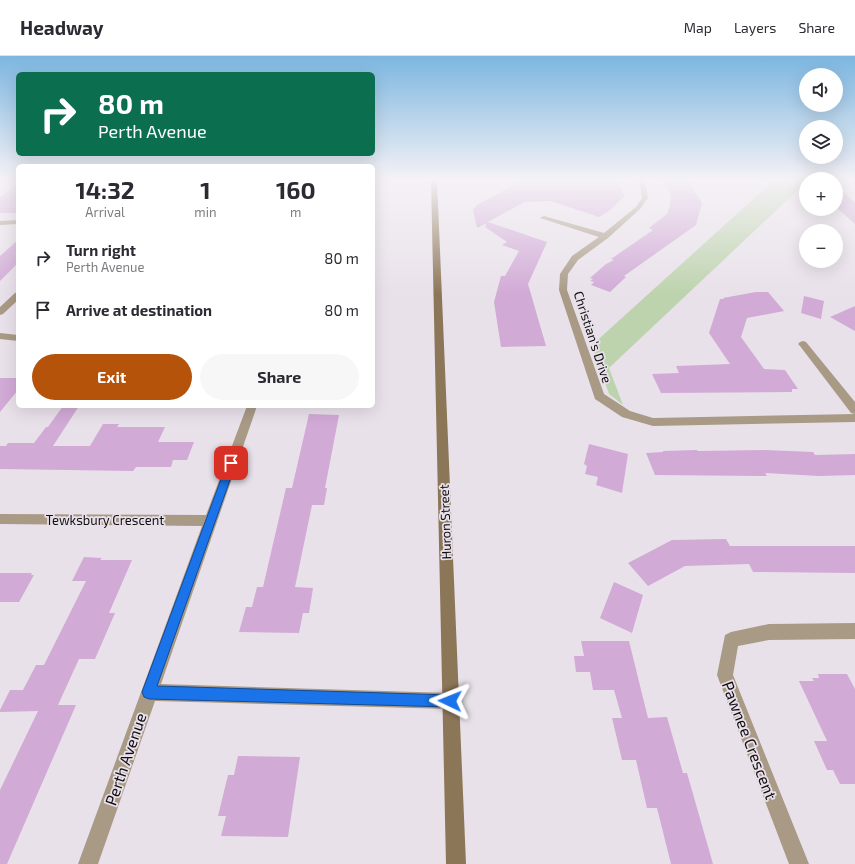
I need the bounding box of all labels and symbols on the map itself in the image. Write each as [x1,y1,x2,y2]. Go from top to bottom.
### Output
street label: Christian's Drive [571,289,615,385]
pin [214,446,248,480]
street label: Huron Street [436,484,454,560]
street label: Tewksbury Crescent [46,512,164,528]
street label: Pawnee Crescent [719,678,781,802]
position arrow [429,680,471,722]
street label: Perth Avenue [100,710,150,808]

